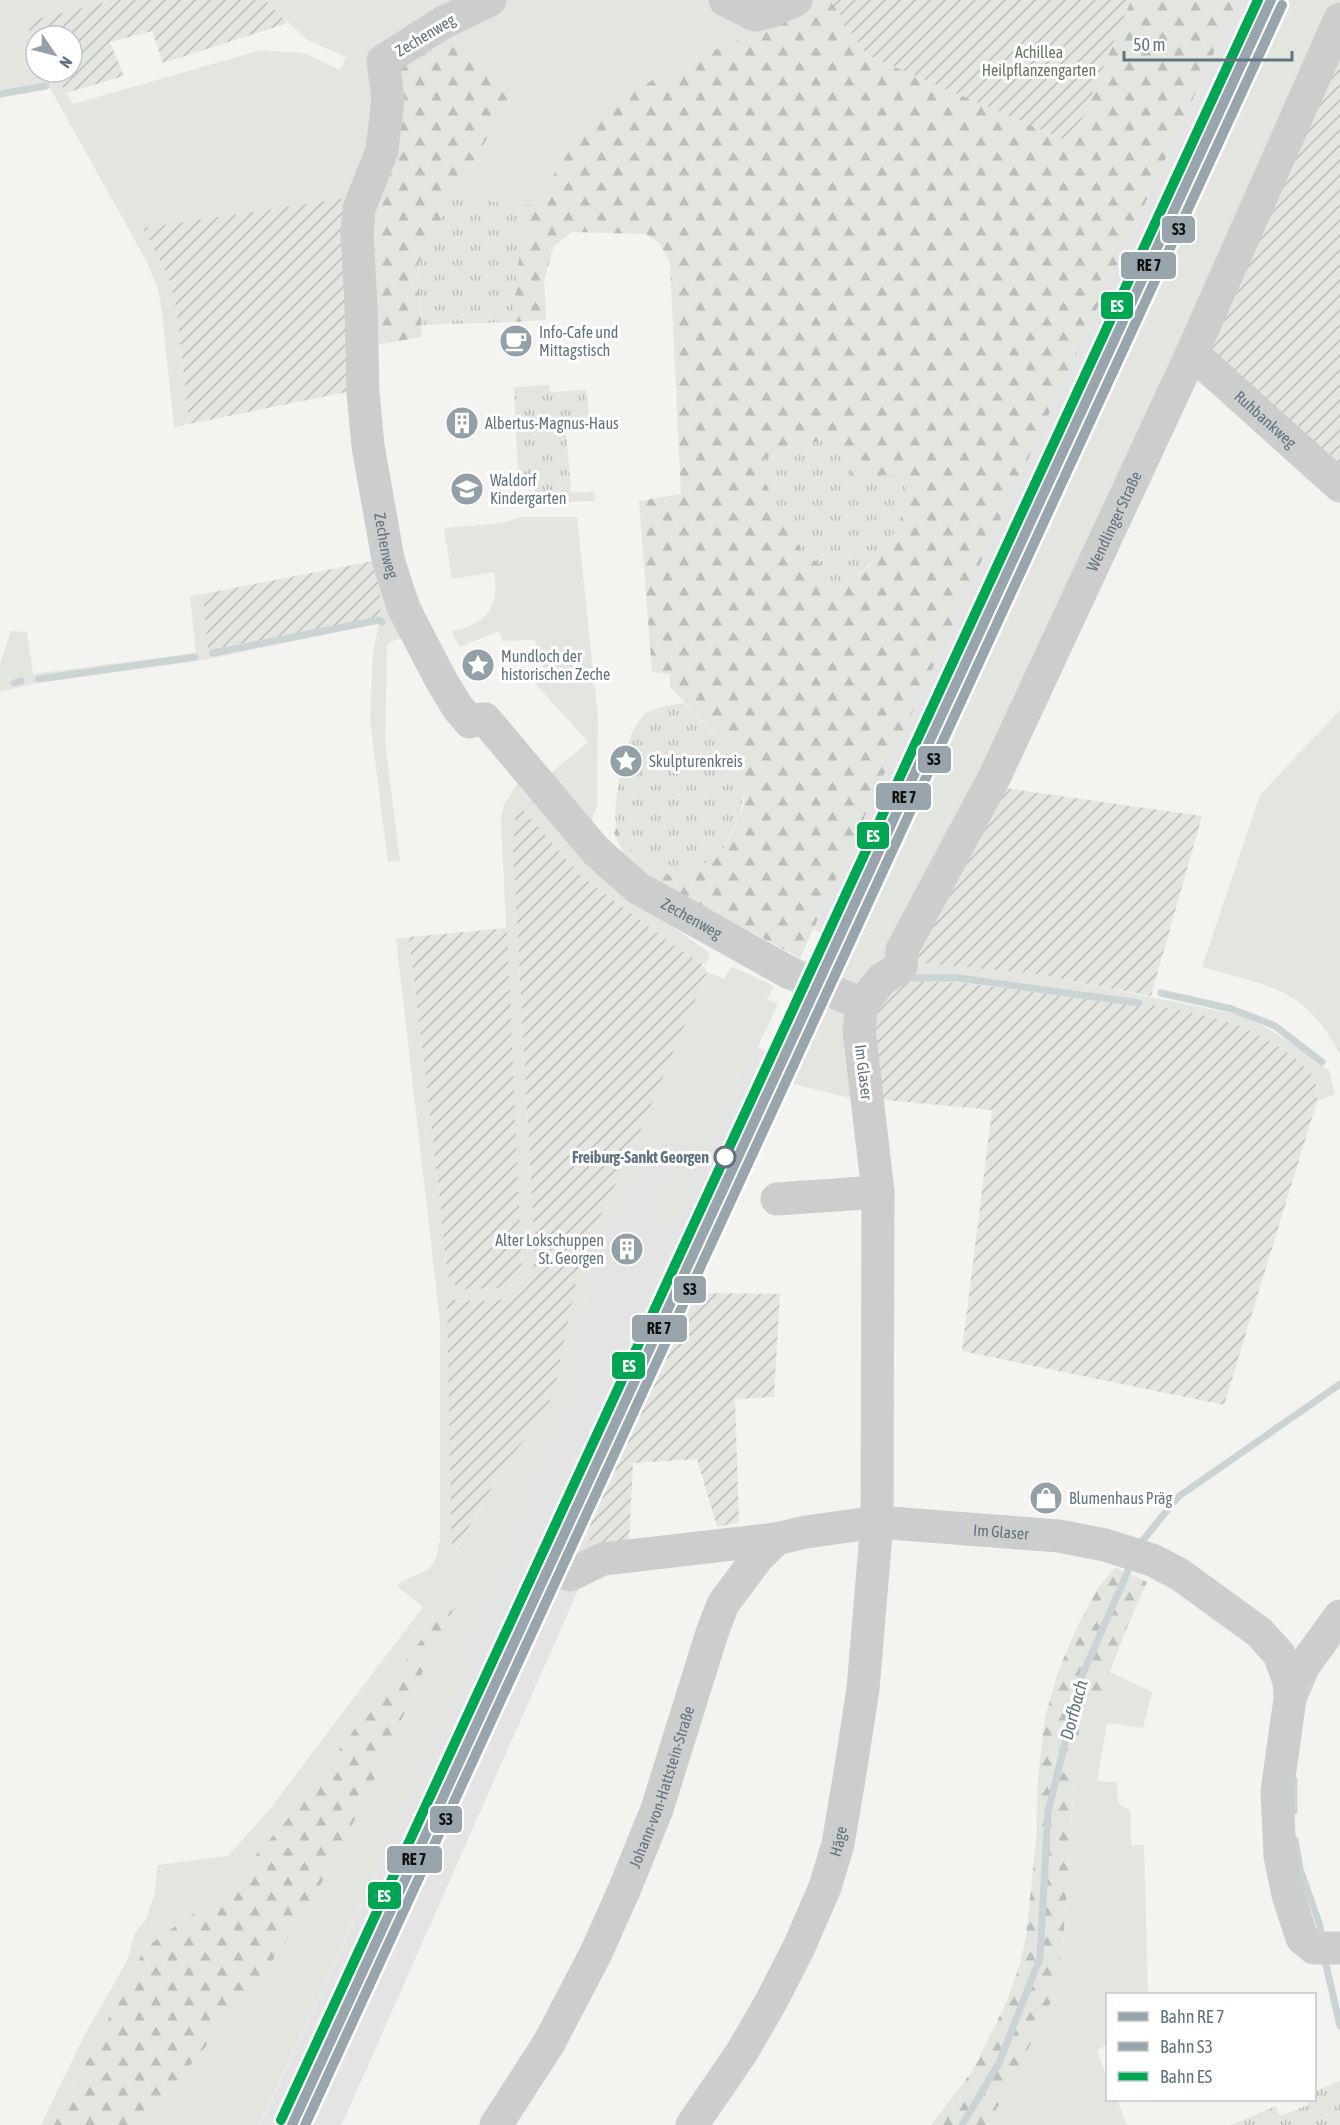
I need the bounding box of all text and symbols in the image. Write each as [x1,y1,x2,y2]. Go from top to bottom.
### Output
street label: Zechenweg [392,10,459,61]
north arrow [24,24,84,84]
scale bar [1124,24,1292,62]
text: 50 m [1133,34,1165,55]
park label: Achillea Heilpflanzengarten [982,43,1096,80]
text: N [56,54,76,72]
line badge: S3 [1161,215,1196,244]
text: S3 [1172,220,1186,238]
line badge: RE 7 [1120,251,1177,280]
text: RE 7 [1137,256,1161,274]
line badge: ES [1100,291,1134,320]
text: ES [1110,297,1124,315]
cafe icon: Info-Cafe und Mittagstisch [498,323,534,359]
place label: Info-Cafe und Mittagstisch [539,323,618,360]
street label: Ruhbankweg [1231,387,1300,452]
building icon: Albertus-Magnus-Haus [444,405,480,441]
place label: Albertus-Magnus-Haus [485,414,619,433]
street label: Wendlinger Straße [1083,468,1145,574]
school or university icon: Waldorf Kindergarten [449,471,485,507]
place label: Waldorf Kindergarten [490,471,566,508]
street label: Zechenweg [371,511,403,581]
place icon: Mundloch der historischen Zeche [460,647,496,683]
place label: Mundloch der historischen Zeche [501,647,610,683]
place icon: Skulpturenkreis [608,743,644,779]
line badge: S3 [917,745,952,774]
text: S3 [927,750,941,768]
place label: Skulpturenkreis [649,752,743,771]
line badge: RE 7 [875,782,932,811]
text: RE 7 [892,788,916,806]
line badge: ES [856,821,890,850]
text: ES [866,827,880,845]
street label: Zechenweg [658,894,725,943]
street label: Im Glaser [852,1043,876,1101]
marker: Freiburg-Sankt Georgen [714,1146,736,1168]
place label: Freiburg-Sankt Georgen [572,1148,709,1166]
place label: Alter Lokschuppen St. Georgen [495,1231,604,1268]
building icon: Alter Lokschuppen St. Georgen [609,1231,645,1267]
line badge: S3 [673,1275,707,1304]
text: S3 [683,1280,697,1298]
line badge: RE 7 [631,1314,688,1343]
text: RE 7 [647,1319,671,1337]
line badge: ES [611,1351,646,1380]
text: ES [622,1357,636,1375]
shop icon: Blumenhaus Präg [1028,1480,1064,1516]
place label: Blumenhaus Präg [1069,1489,1173,1508]
street label: Im Glaser [973,1520,1030,1543]
water label: Dorfbach [1055,1677,1092,1742]
street label: Johann-von-Hattstein-Straße [625,1704,698,1870]
line badge: S3 [429,1805,463,1834]
text: S3 [439,1810,453,1828]
street label: Häge [826,1825,850,1859]
line badge: RE 7 [386,1845,443,1874]
text: RE 7 [402,1850,426,1868]
line badge: ES [367,1881,402,1910]
text: ES [377,1887,391,1905]
legend [1106,1993,1316,2101]
text: Bahn RE 7 [1160,2006,1224,2027]
text: Bahn S3 [1160,2036,1213,2057]
text: Bahn ES [1160,2066,1212,2087]

